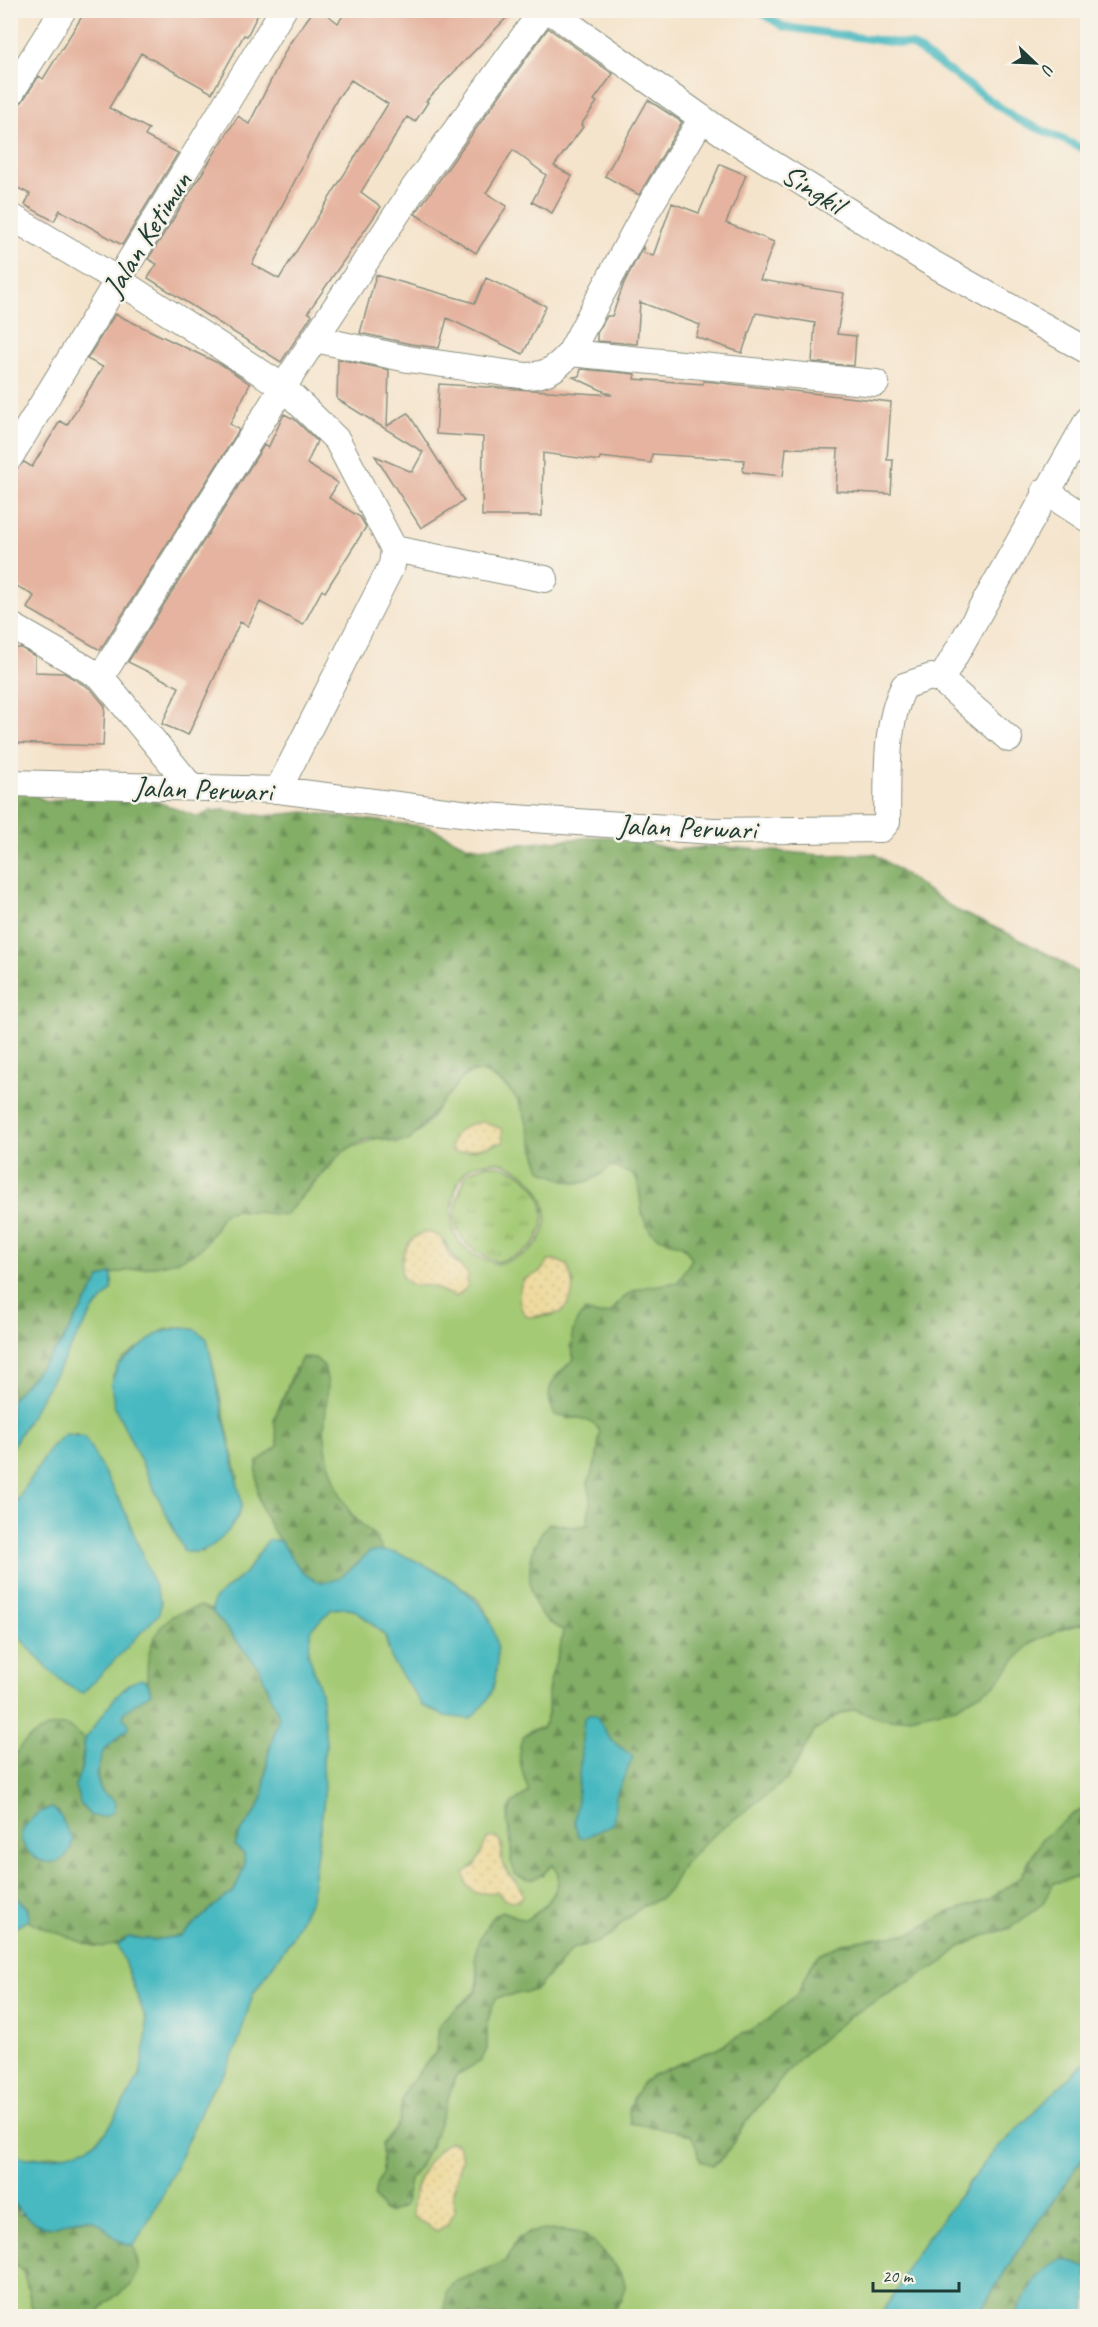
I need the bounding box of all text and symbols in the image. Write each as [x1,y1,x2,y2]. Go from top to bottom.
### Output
north arrow [1005,33,1065,93]
text: U [1036,61,1059,79]
street label: Singkil [775,155,855,225]
street label: Jalan Ketimun [93,164,201,305]
street label: Jalan Perwari [131,768,276,811]
street label: Jalan Perwari [615,806,760,849]
scale bar [873,2255,958,2293]
text: 20 m [882,2265,915,2287]

